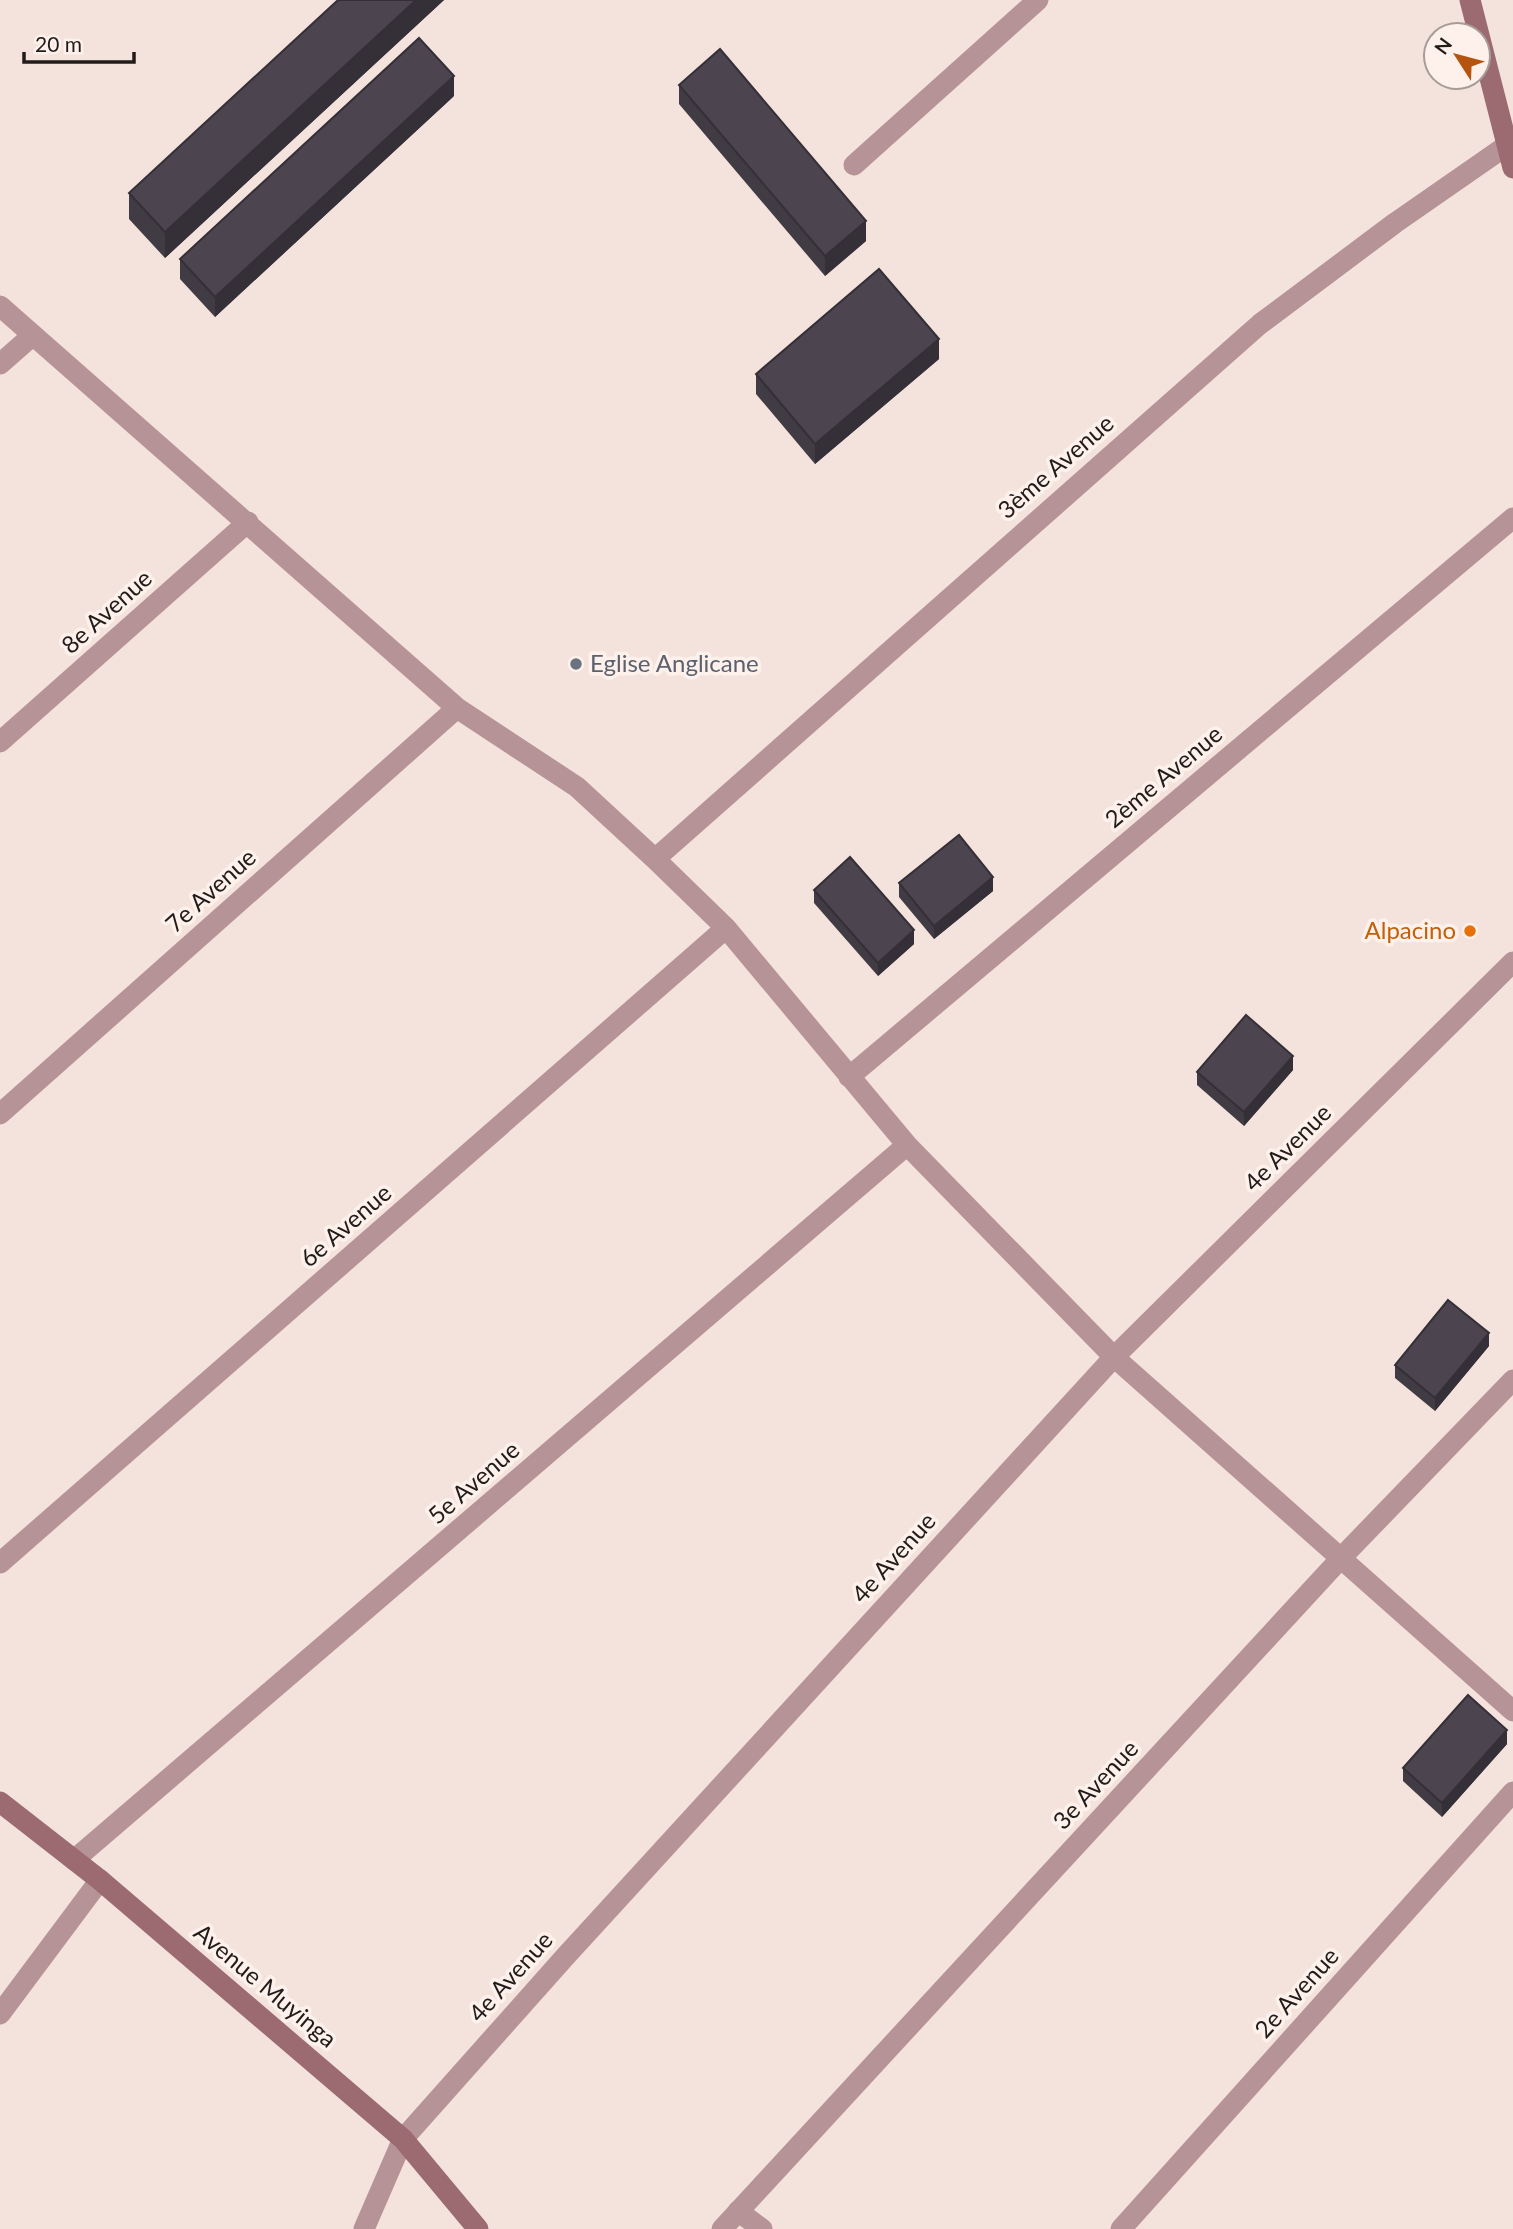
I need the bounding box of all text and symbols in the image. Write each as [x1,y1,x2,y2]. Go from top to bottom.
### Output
scale bar [24,21,135,65]
north arrow [1422,21,1492,91]
text: 20 m [35,31,82,56]
text: N [1429,33,1456,58]
street label: 3ème Avenue [991,408,1119,524]
street label: 8e Avenue [55,563,157,659]
place label: Eglise Anglicane [590,648,759,677]
marker: Eglise Anglicane [568,656,584,672]
street label: 2ème Avenue [1099,719,1227,833]
street label: 7e Avenue [159,842,261,938]
place label: Alpacino [1365,915,1456,944]
marker: Alpacino [1462,923,1478,939]
street label: 4e Avenue [1237,1097,1337,1197]
street label: 6e Avenue [293,1177,397,1272]
street label: 5e Avenue [421,1434,525,1529]
street label: 4e Avenue [845,1506,941,1608]
street label: 3e Avenue [1046,1733,1143,1835]
street label: Avenue Muyinga [189,1917,343,2053]
street label: 4e Avenue [462,1925,558,2027]
street label: 2e Avenue [1248,1941,1344,2043]

